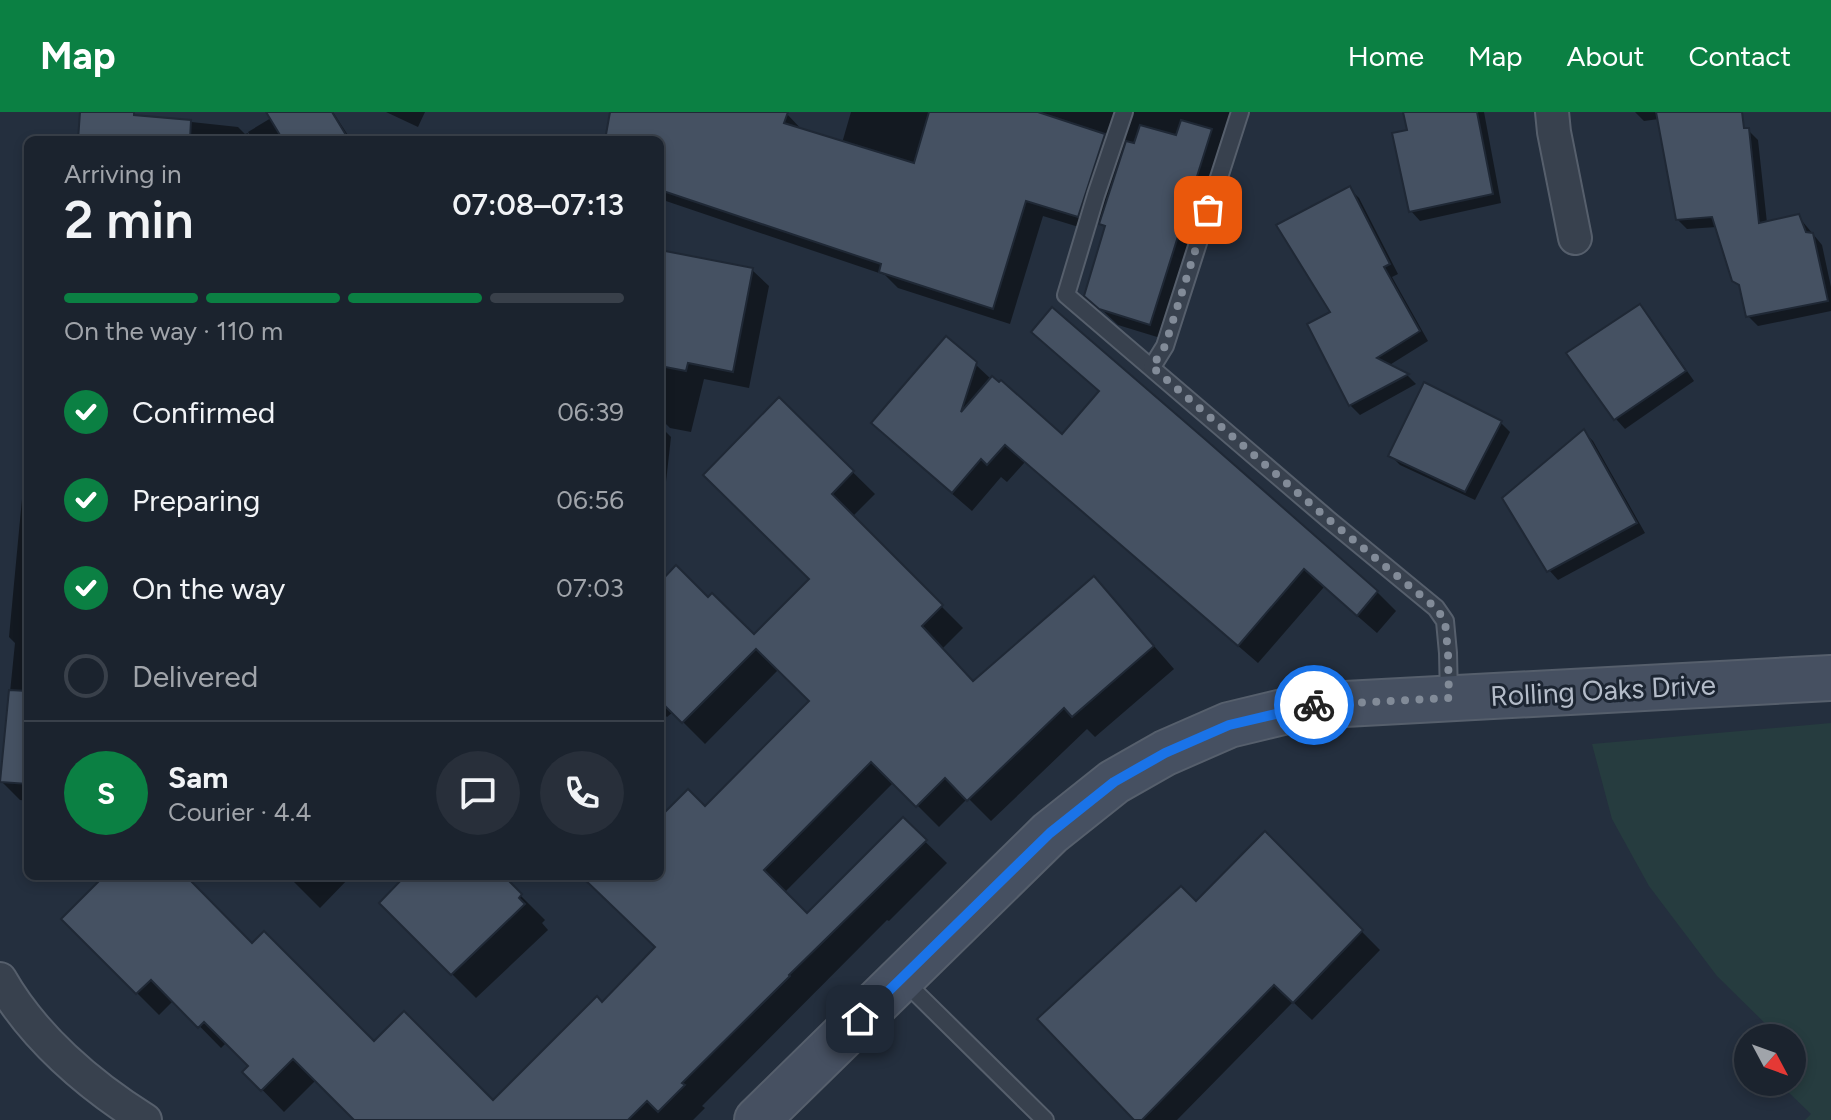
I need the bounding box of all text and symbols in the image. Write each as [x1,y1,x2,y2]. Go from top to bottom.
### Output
text: Map [40,33,116,79]
text: Home [1348,39,1424,73]
text: Map [1468,39,1523,73]
text: About [1567,39,1644,73]
text: Contact [1688,39,1791,73]
text: Arriving in [64,158,182,190]
pin [1174,176,1242,244]
text: 07:08–07:13 [452,186,624,223]
icon: bag [1186,188,1230,232]
text: 2 min [64,189,193,251]
text: On the way · 110 m [64,315,283,347]
icon: check [64,390,108,434]
text: Confirmed [132,394,275,431]
text: 06:39 [557,396,624,428]
icon: check [64,478,108,522]
text: Preparing [132,482,260,519]
text: 06:56 [556,484,624,516]
icon: check [64,566,108,610]
text: On the way [132,570,285,607]
text: 07:03 [556,572,624,604]
text: Delivered [132,658,258,695]
courier [1274,665,1354,745]
street label: Rolling Oaks Drive [1489,667,1717,713]
icon: bike [1292,683,1336,727]
button: chat [436,751,520,835]
button: phone [540,751,624,835]
text: Sam [168,759,228,796]
text: S [97,775,115,812]
text: Courier · 4.4 [168,796,311,828]
pin [826,985,894,1053]
icon: home [838,997,882,1041]
north arrow [1734,1024,1806,1096]
map controls [1734,1024,1806,1096]

